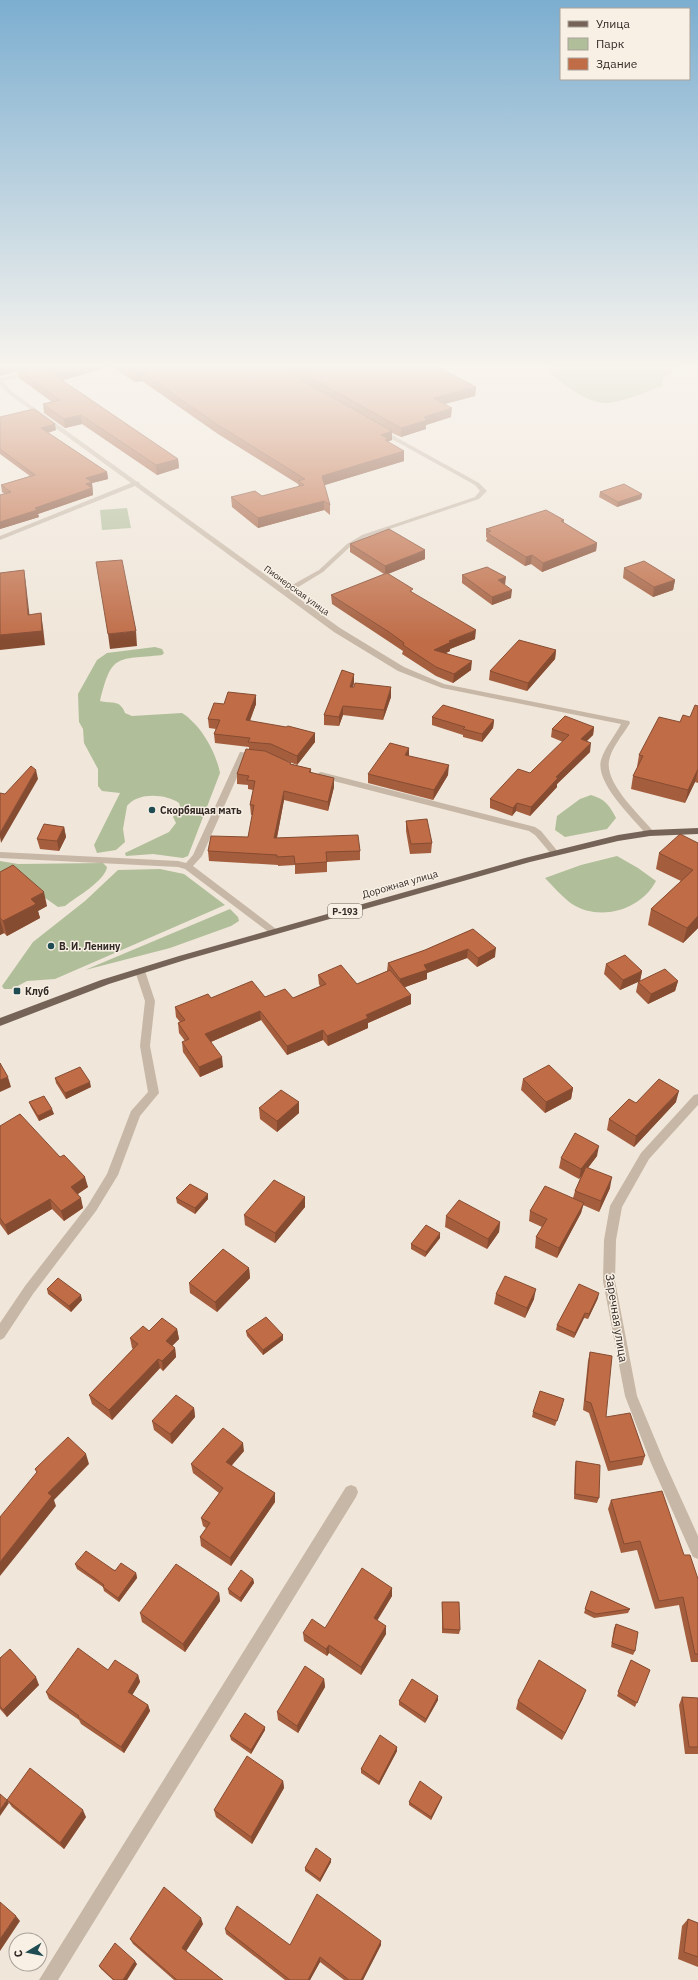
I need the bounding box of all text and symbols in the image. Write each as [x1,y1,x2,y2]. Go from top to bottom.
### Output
legend [560,8,690,80]
text: Улица [596,16,630,31]
text: Парк [596,36,625,51]
text: Здание [596,56,638,71]
street label: Пионерская улица [262,563,332,618]
place label: Скорбящая мать [160,804,242,817]
marker: Скорбящая мать [147,805,157,815]
street label: Дорожная улица [361,867,440,901]
road number: Р-193 [328,904,362,918]
place label: В. И. Ленину [59,940,121,953]
marker: В. И. Ленину [46,941,56,951]
place label: Клуб [25,985,49,998]
marker: Клуб [12,986,22,996]
street label: Заречная улица [603,1273,631,1364]
north arrow [8,1932,48,1972]
text: С [11,1949,26,1958]

